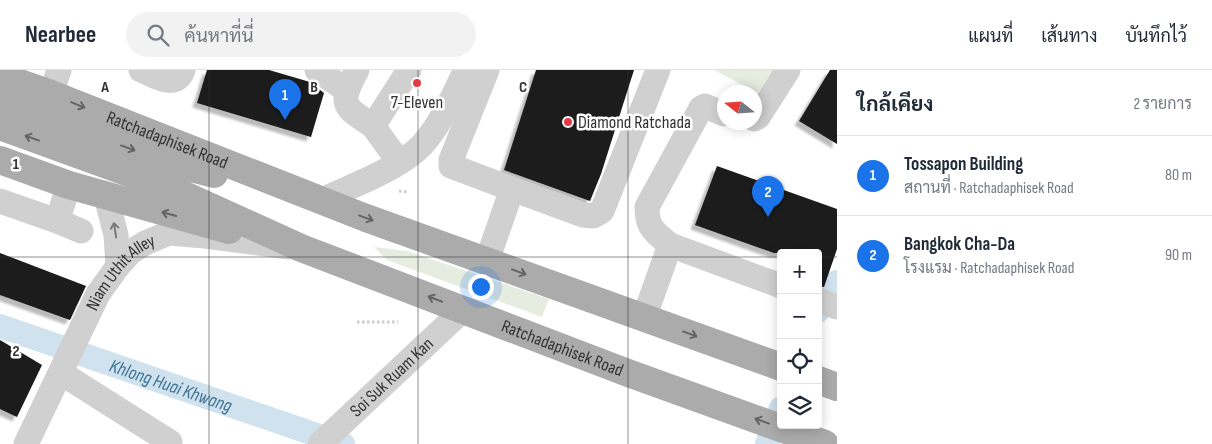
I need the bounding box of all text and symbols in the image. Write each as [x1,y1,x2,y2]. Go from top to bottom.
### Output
search box [126,12,476,57]
text: Nearbee [25,20,96,49]
icon: search [144,21,172,49]
text: ค้นหาที่นี่ [184,25,254,48]
text: แผนที่ [968,26,1013,47]
text: เส้นทาง [1041,26,1097,47]
text: บันทึกไว้ [1125,26,1187,47]
marker: 7-Eleven [411,77,423,89]
text: A [100,78,109,97]
text: B [310,78,318,97]
text: C [519,78,527,97]
pin: 1 [269,79,301,120]
north arrow [717,85,762,130]
place label: 7-Eleven [391,92,443,113]
text: ใกล้เคียง [857,92,933,117]
text: 2 รายการ [1133,95,1192,114]
one-way arrow [70,101,86,110]
street label: Ratchadaphisek Road [103,107,231,174]
place label: Diamond Ratchada [578,112,691,133]
marker: Diamond Ratchada [562,116,574,128]
one-way arrow [25,133,40,142]
one-way arrow [120,144,135,153]
text: Tossapon Building [904,153,1023,176]
text: 1 [13,155,20,174]
text: 1 [870,166,876,185]
text: 80 m [1165,166,1192,185]
pin: 2 [752,176,784,217]
text: สถานที่ · Ratchadaphisek Road [904,179,1074,198]
one-way arrow [162,208,178,218]
one-way arrow [357,214,373,223]
one-way arrow [109,223,119,239]
street label: Niam Uthit Alley [82,230,158,314]
text: Bangkok Cha-Da [904,233,1015,256]
text: 2 [869,246,877,265]
text: 90 m [1165,246,1192,265]
map controls [777,249,822,429]
button: + [777,249,822,294]
text: โรงแรม · Ratchadaphisek Road [904,259,1074,278]
one-way arrow [510,268,526,278]
your location [468,274,494,300]
one-way arrow [428,294,443,303]
button: − [777,294,822,339]
street label: Ratchadaphisek Road [498,316,626,381]
one-way arrow [682,330,698,339]
street label: Soi Suk Ruam Kan [346,333,438,421]
button: locate [777,339,822,384]
text: 2 [12,342,20,361]
water label: Khlong Huai Khwang [106,355,235,418]
button: layers [777,384,822,429]
one-way arrow [755,416,771,426]

